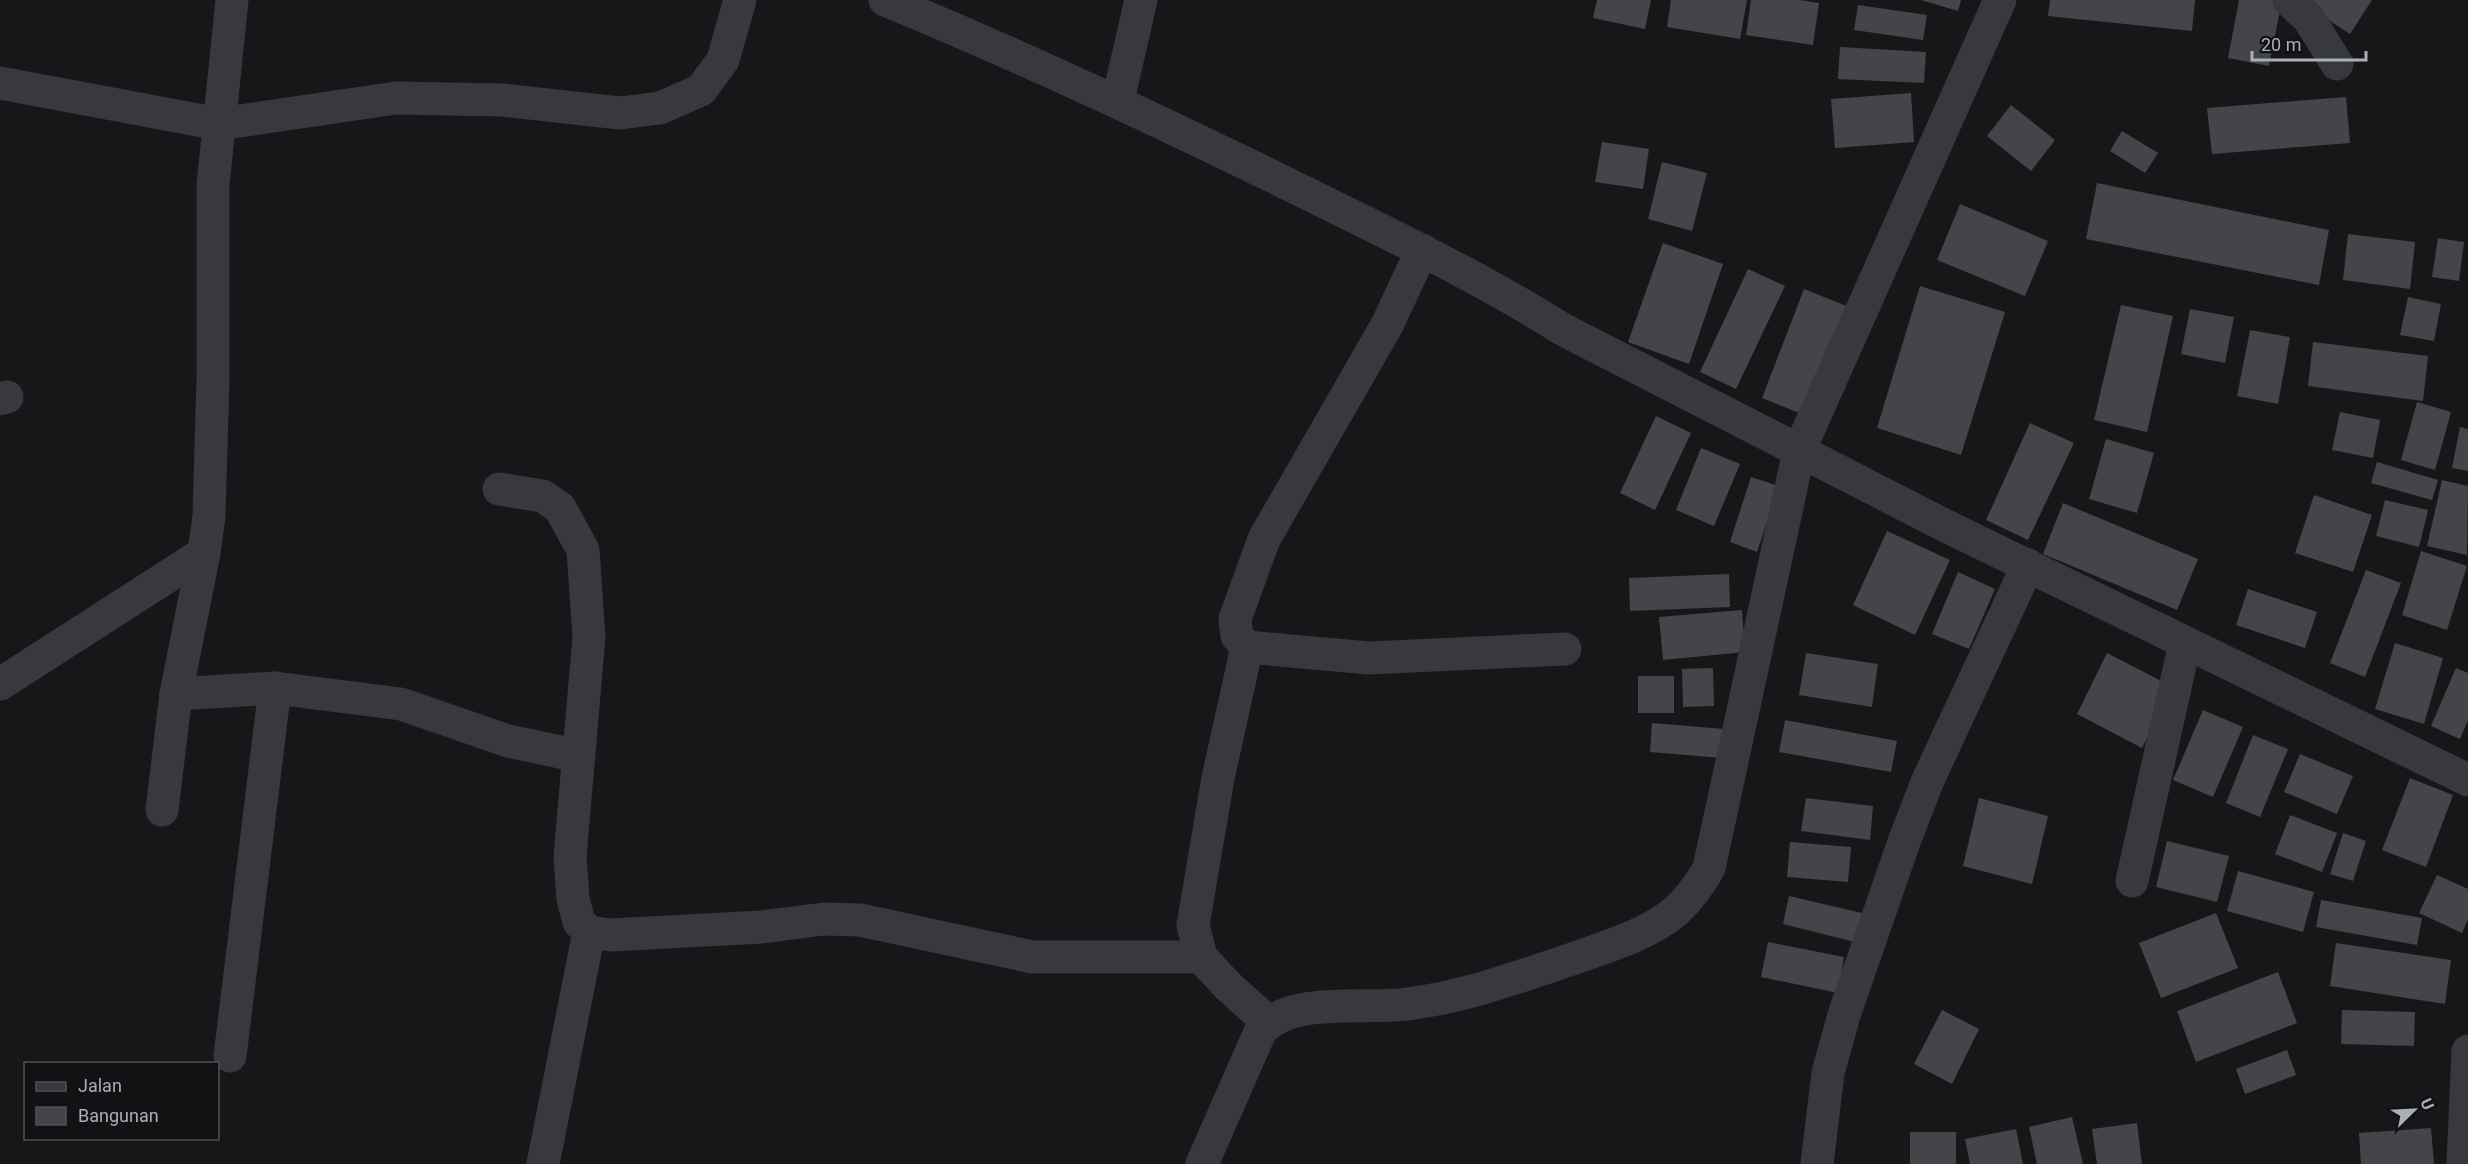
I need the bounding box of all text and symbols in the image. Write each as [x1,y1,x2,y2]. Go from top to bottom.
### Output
scale bar [2252,24,2366,62]
text: 20 m [2261,34,2301,55]
legend [24,1062,219,1140]
text: Jalan [78,1075,122,1096]
north arrow [2384,1080,2444,1140]
text: U [2416,1095,2438,1113]
text: Bangunan [78,1105,159,1126]

